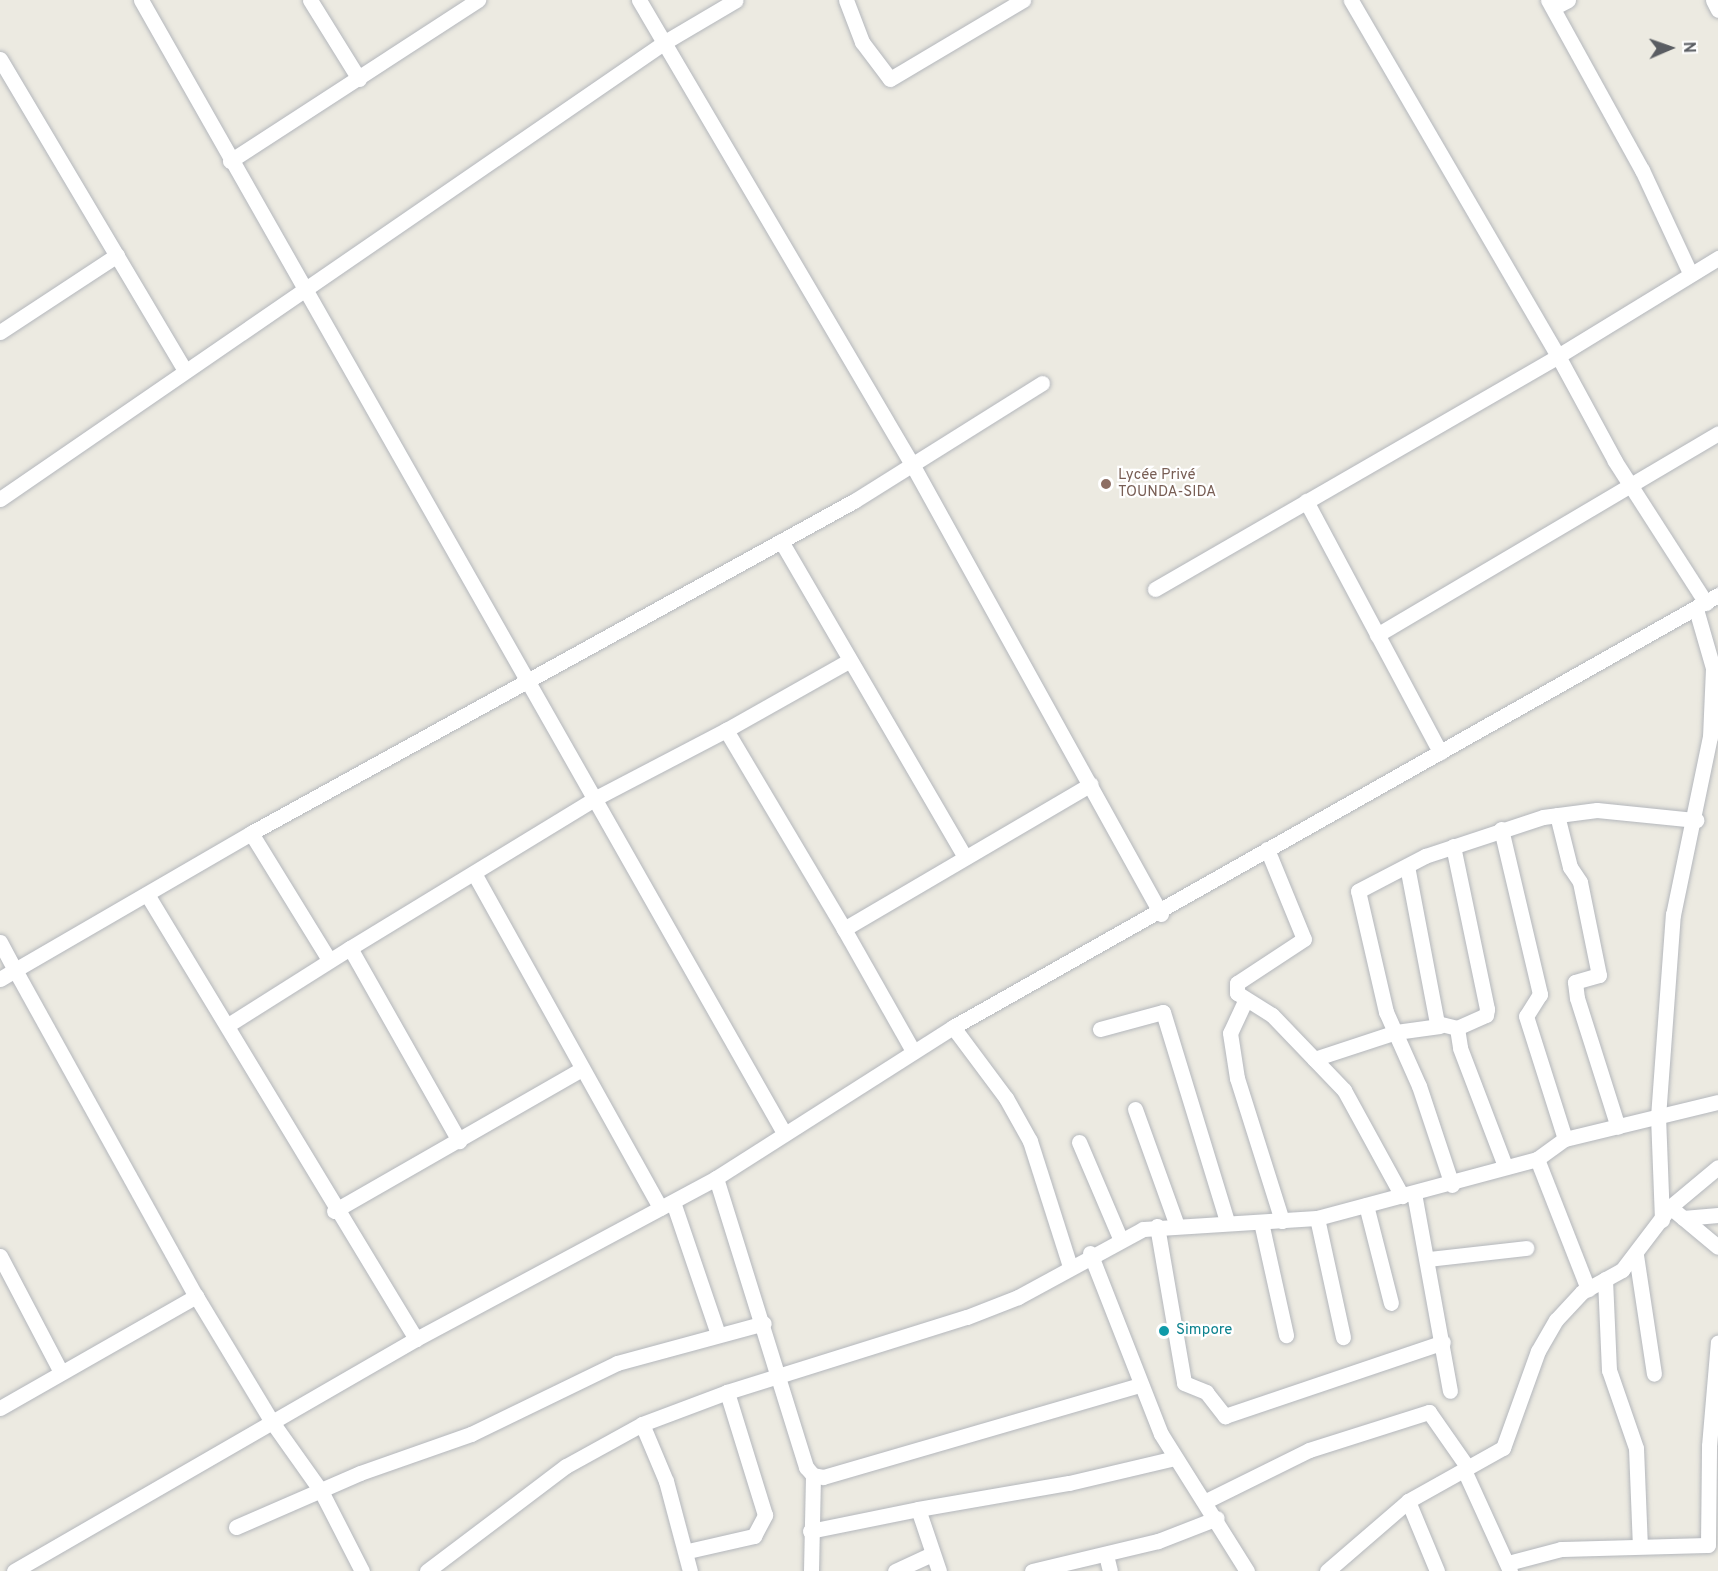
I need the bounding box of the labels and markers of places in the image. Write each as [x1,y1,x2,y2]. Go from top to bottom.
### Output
place label: Lycée Privé TOUNDA-SIDA [1118,466,1216,501]
marker: Lycée Privé TOUNDA-SIDA [1099,477,1113,491]
place label: Simpore [1176,1322,1232,1340]
marker: Simpore [1157,1324,1171,1338]

